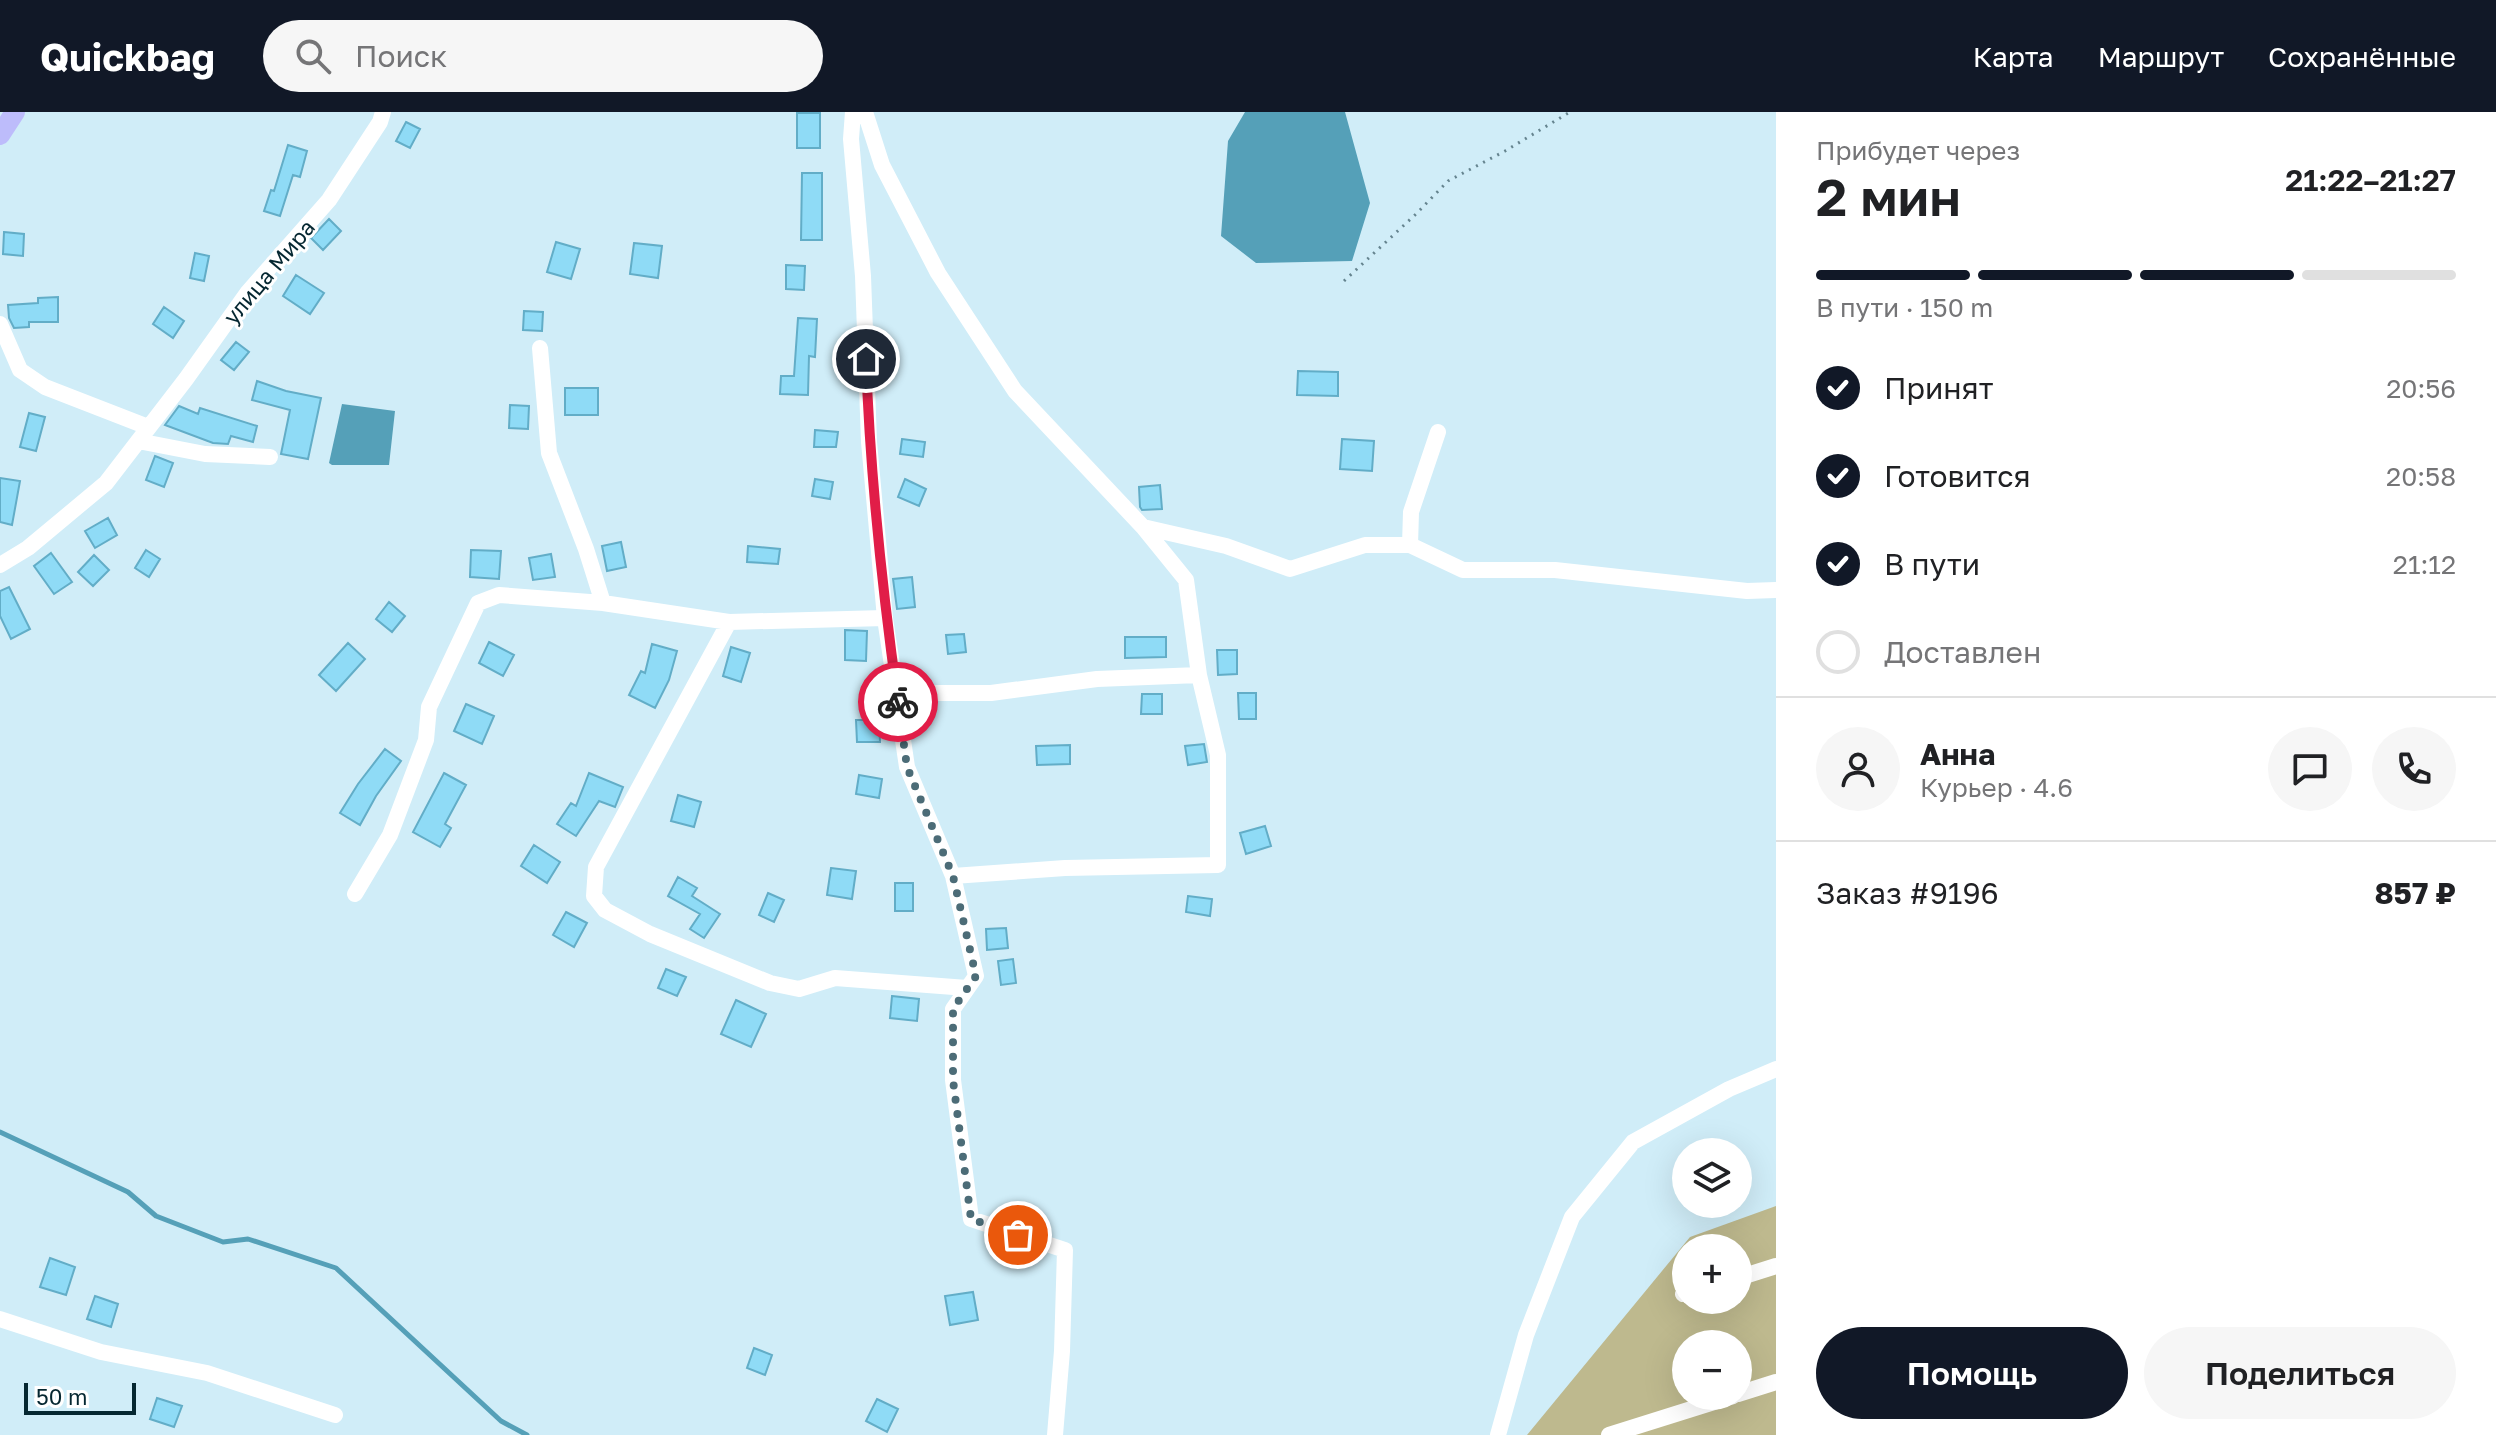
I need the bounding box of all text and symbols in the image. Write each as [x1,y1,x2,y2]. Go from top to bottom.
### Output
search box [263,20,823,92]
text: Quickbag [40,34,215,79]
icon: search [291,34,335,78]
text: Поиск [355,38,447,74]
text: Карта [1973,40,2054,73]
text: Маршрут [2098,40,2224,73]
text: Сохранённые [2268,40,2456,73]
text: Прибудет через [1816,135,2020,166]
text: 21:22–21:27 [2285,162,2456,198]
text: 2 мин [1816,165,1961,227]
street label: улица Мира [217,214,320,329]
text: В пути · 150 m [1816,292,1993,323]
pin [832,325,900,393]
icon: home [844,337,888,381]
icon: check [1816,366,1860,410]
text: Принят [1884,370,1993,406]
text: 20:56 [2386,373,2456,404]
icon: check [1816,454,1860,498]
text: Готовится [1884,458,2031,494]
text: 20:58 [2386,461,2456,492]
icon: check [1816,542,1860,586]
text: В пути [1884,546,1980,582]
text: 21:12 [2393,549,2456,580]
text: Доставлен [1884,634,2041,670]
courier [858,662,938,742]
icon: bike [876,680,920,724]
button: person [1816,727,1900,811]
button: chat [2268,727,2352,811]
button: phone [2372,727,2456,811]
text: Анна [1920,736,1995,772]
text: Курьер · 4.6 [1920,772,2073,803]
text: Заказ #9196 [1816,875,1999,911]
text: 857 ₽ [2374,875,2456,911]
map controls [1672,1138,1752,1410]
button: layers [1672,1138,1752,1218]
pin [984,1201,1052,1269]
icon: bag [996,1213,1040,1257]
button: + [1672,1234,1752,1314]
button: Помощь [1816,1327,2128,1419]
button: Поделиться [2144,1327,2456,1419]
button: − [1672,1330,1752,1410]
scale bar [24,1379,136,1415]
text: 50 m [36,1383,87,1410]

